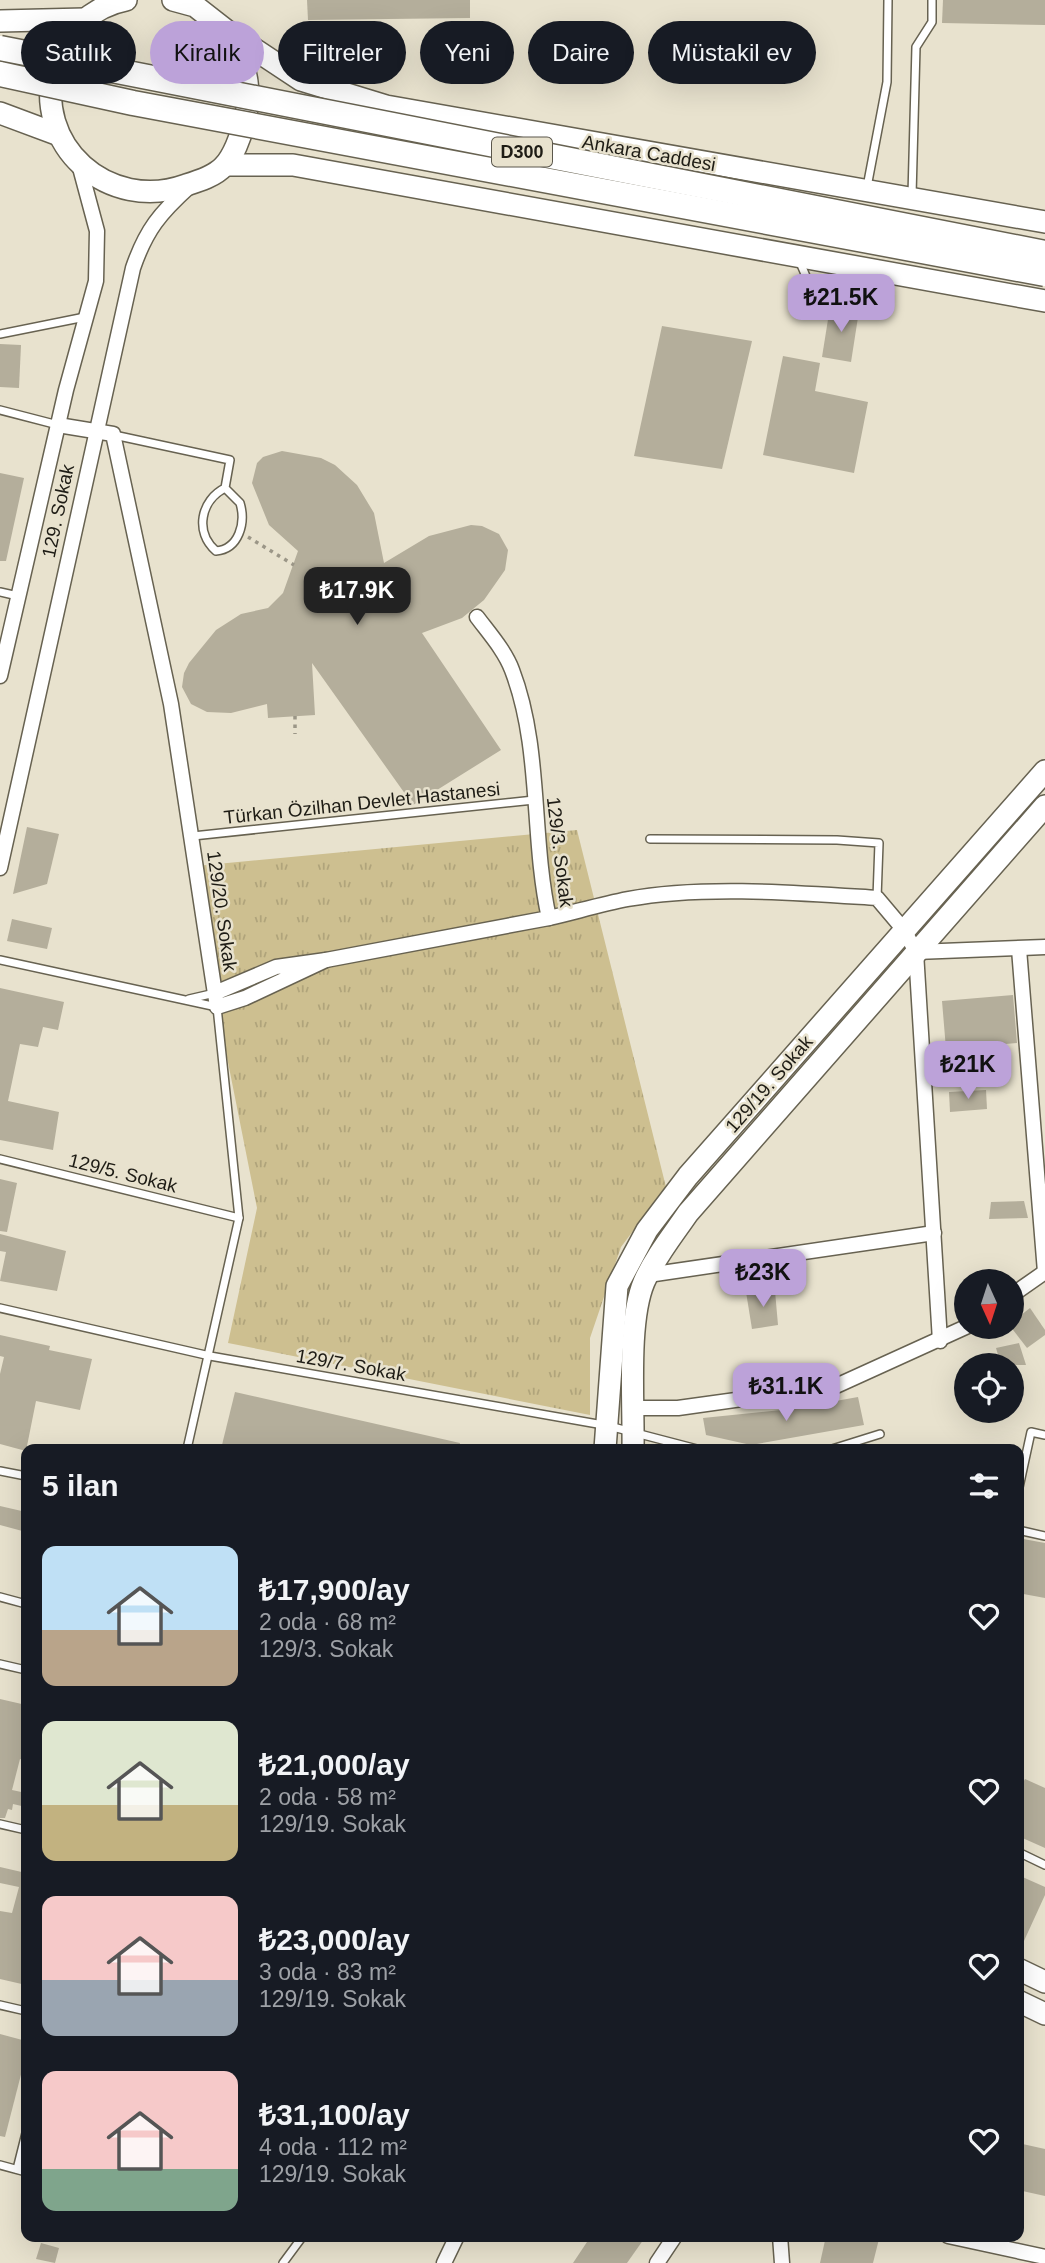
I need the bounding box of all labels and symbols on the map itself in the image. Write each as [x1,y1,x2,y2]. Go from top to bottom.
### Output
street label: Ankara Caddesi [581,131,717,175]
road number: D300 [492,138,552,167]
pin: ₺21.5K [784,274,898,334]
street label: 129. Sokak [38,462,78,560]
pin: ₺17.9K [300,568,414,627]
street label: Türkan Özilhan Devlet Hastanesi [223,778,501,828]
street label: 129/3. Sokak [543,796,577,909]
street label: 129/20. Sokak [203,849,241,973]
street label: 129/19. Sokak [721,1031,817,1137]
pin: ₺21K [927,1042,1009,1101]
street label: 129/5. Sokak [67,1149,180,1197]
pin: ₺23K [722,1250,804,1309]
north arrow [954,1269,1024,1339]
street label: 129/7. Sokak [295,1345,408,1385]
pin: ₺31.1K [729,1364,843,1423]

